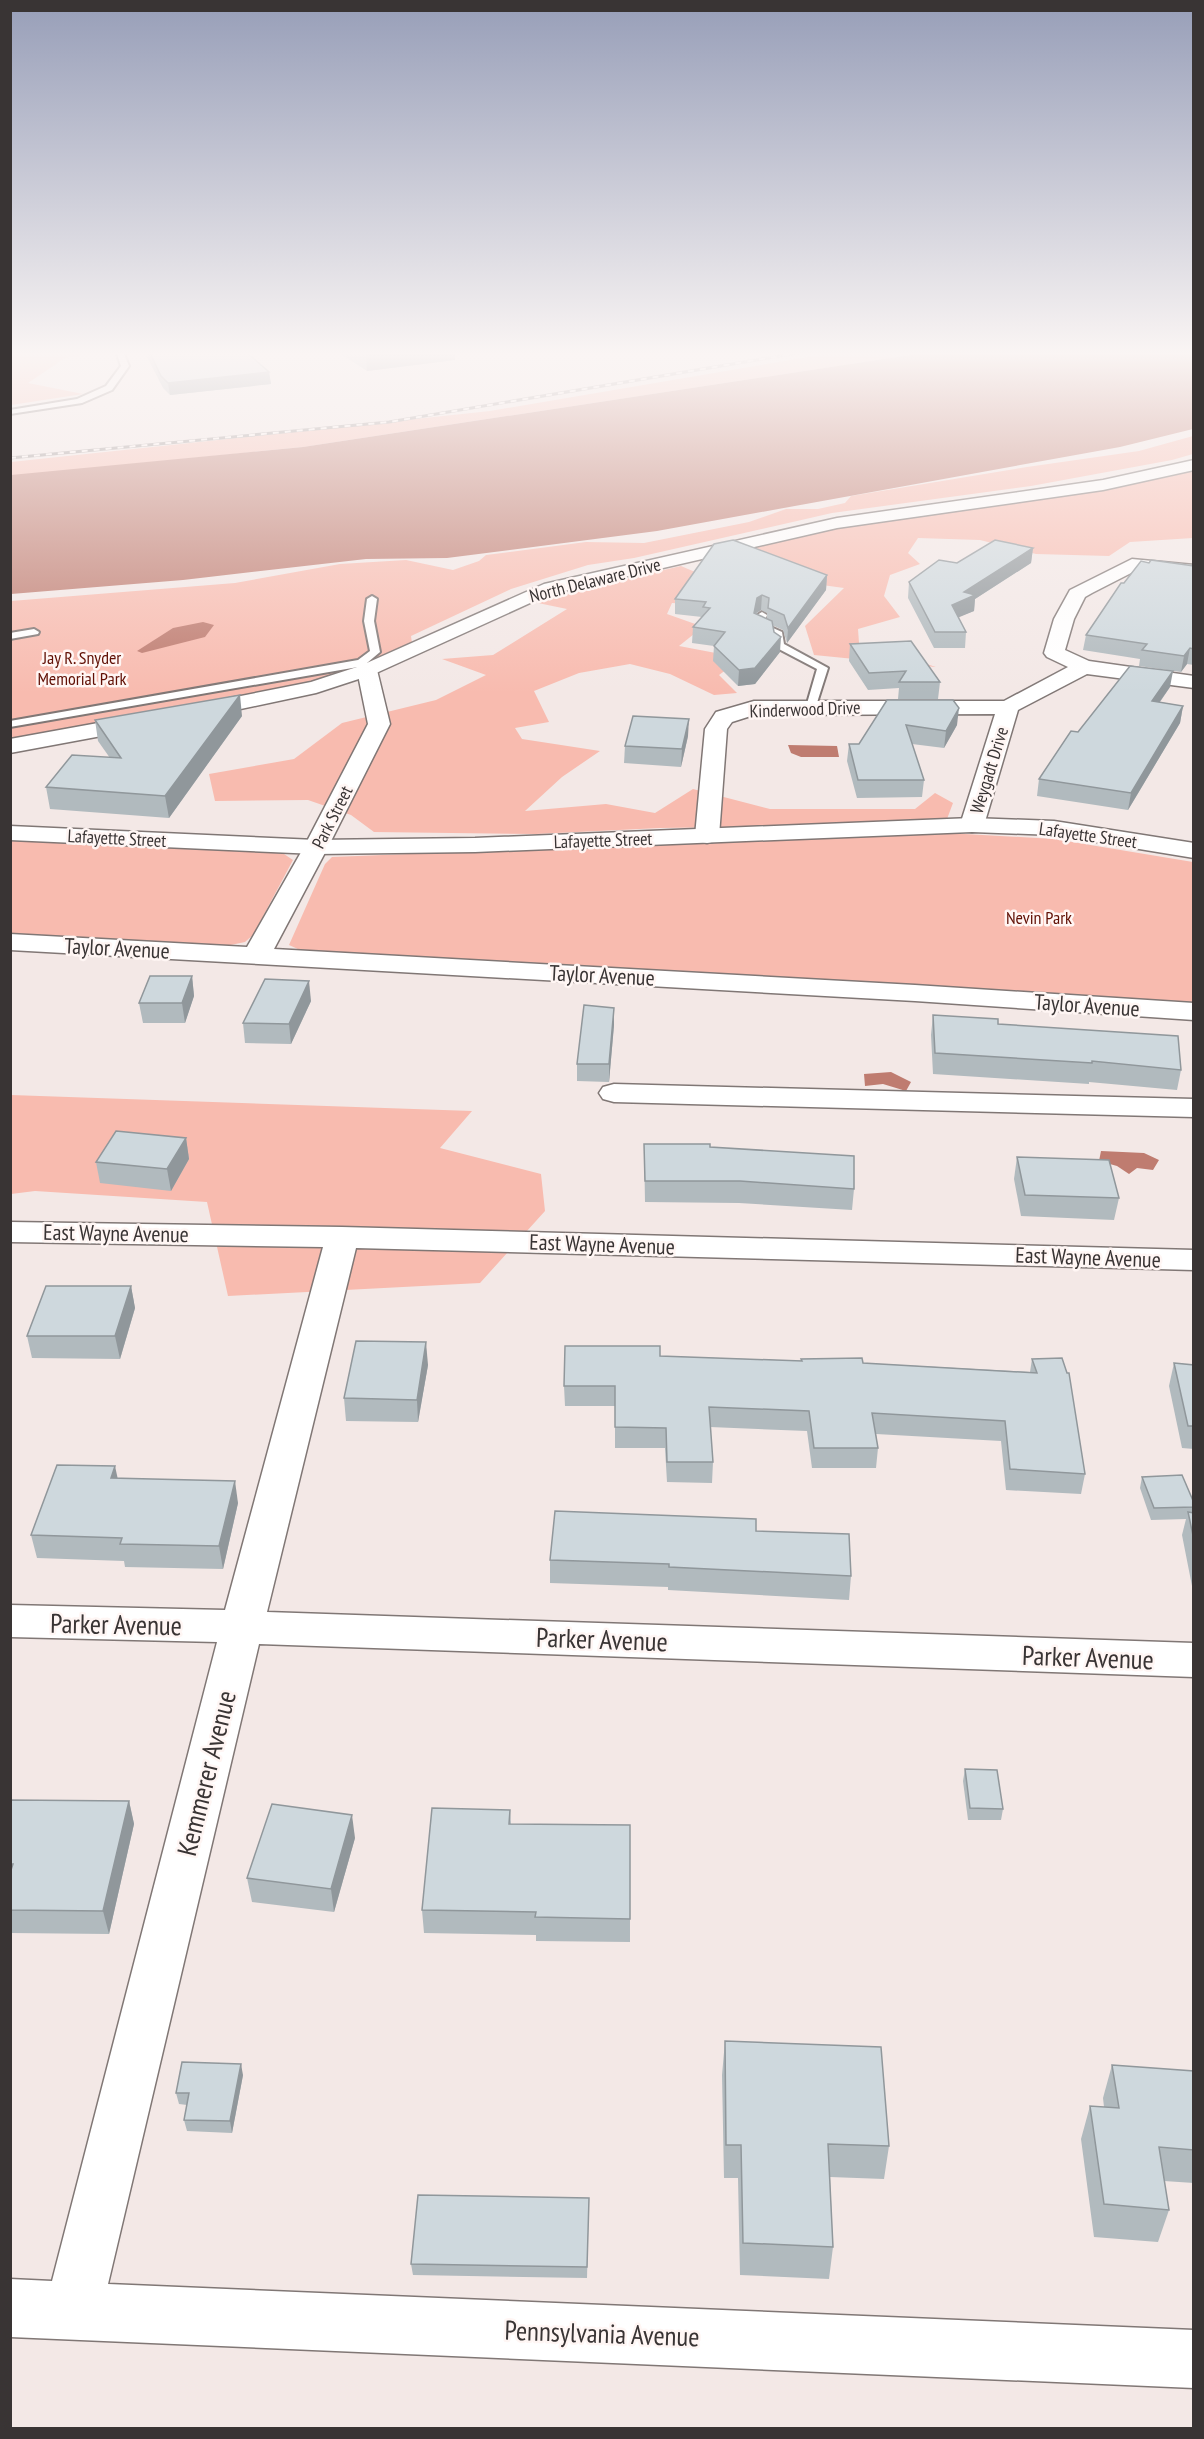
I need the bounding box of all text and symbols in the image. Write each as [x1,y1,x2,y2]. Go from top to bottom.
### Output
street label: North Delaware Drive [527,553,663,607]
park label: Jay R. Snyder Memorial Park [37,646,127,690]
street label: Kinderwood Drive [749,696,861,722]
street label: Weygadt Drive [965,724,1013,816]
street label: Park Street [306,782,358,852]
street label: Lafayette Street [1038,817,1139,853]
street label: Lafayette Street [67,824,167,852]
street label: Lafayette Street [553,827,653,853]
park label: Nevin Park [1006,906,1072,929]
street label: Taylor Avenue [64,931,170,965]
street label: Taylor Avenue [549,958,655,992]
street label: Taylor Avenue [1033,987,1141,1023]
street label: East Wayne Avenue [43,1218,189,1248]
street label: East Wayne Avenue [529,1227,675,1261]
street label: East Wayne Avenue [1015,1240,1161,1274]
street label: Parker Avenue [50,1606,182,1642]
street label: Parker Avenue [536,1620,668,1658]
street label: Parker Avenue [1022,1638,1154,1676]
street label: Kemmerer Avenue [169,1687,243,1859]
street label: Pennsylvania Avenue [504,2313,700,2353]

